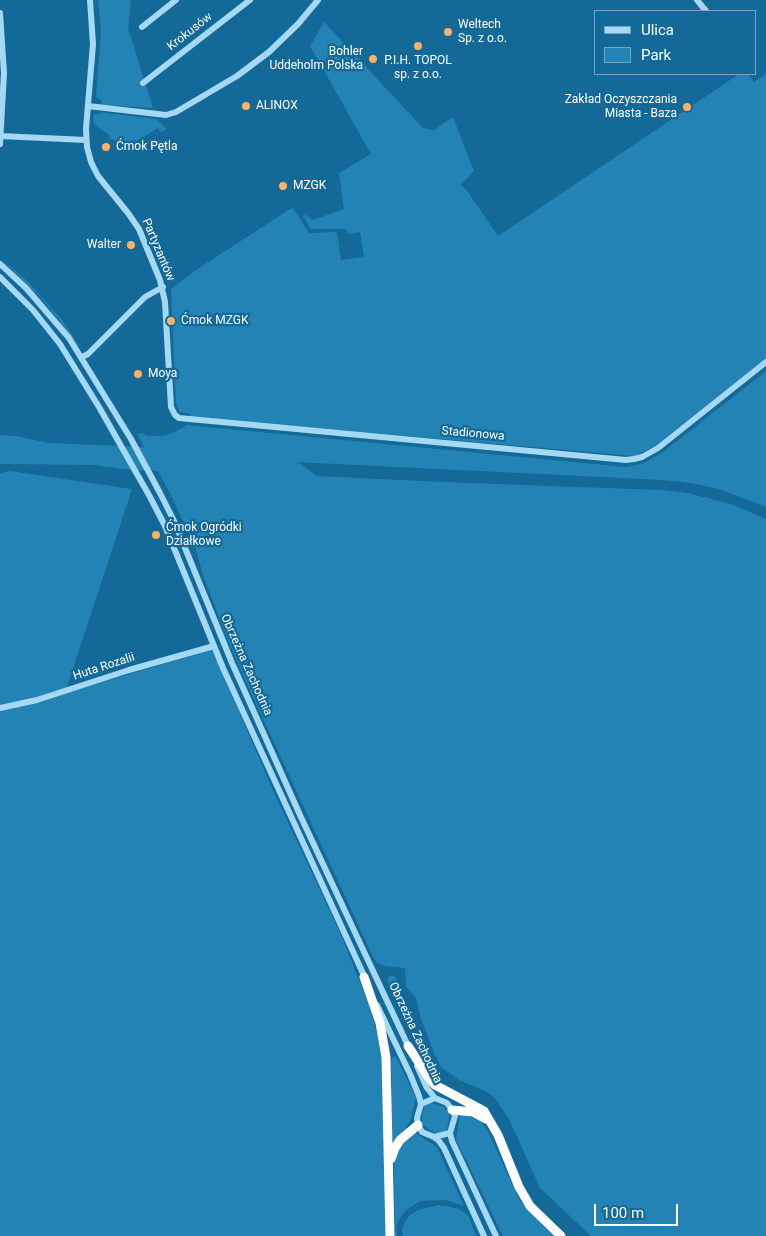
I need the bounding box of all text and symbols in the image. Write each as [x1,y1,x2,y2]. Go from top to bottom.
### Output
street label: Krokusów [165,10,215,54]
legend [594,10,756,75]
place label: Weltech Sp. z o.o. [458,18,507,46]
text: Ulica [641,21,674,39]
marker: Weltech Sp. z o.o. [442,26,454,38]
marker: P.I.H. TOPOL sp. z o.o. [412,40,424,52]
place label: Bohler Uddeholm Polska [269,45,363,73]
text: Park [641,46,671,64]
marker: Bohler Uddeholm Polska [367,53,379,65]
place label: P.I.H. TOPOL sp. z o.o. [384,54,452,82]
place label: Zakład Oczyszczania Miasta - Baza [565,93,677,121]
place label: ALINOX [256,99,298,113]
marker: ALINOX [240,100,252,112]
marker: Zakład Oczyszczania Miasta - Baza [681,101,693,113]
place label: Ćmok Pętla [116,140,177,154]
marker: Ćmok Pętla [100,141,112,153]
place label: MZGK [293,179,326,193]
marker: MZGK [277,180,289,192]
street label: Partyzantów [138,216,178,284]
place label: Walter [87,238,121,252]
marker: Walter [125,239,137,251]
place label: Ćmok MZGK [181,314,248,328]
marker: Ćmok MZGK [165,315,177,327]
place label: Moya [148,367,177,381]
marker: Moya [132,368,144,380]
street label: Stadionowa [441,424,505,444]
place label: Ćmok Ogródki Działkowe [166,521,242,549]
marker: Ćmok Ogródki Działkowe [150,529,162,541]
street label: Obrzeżna Zachodnia [217,612,275,718]
street label: Huta Rozalii [71,650,137,684]
street label: Obrzeżna Zachodnia [385,980,445,1086]
scale bar [596,1194,680,1226]
text: 100 m [602,1204,644,1222]

